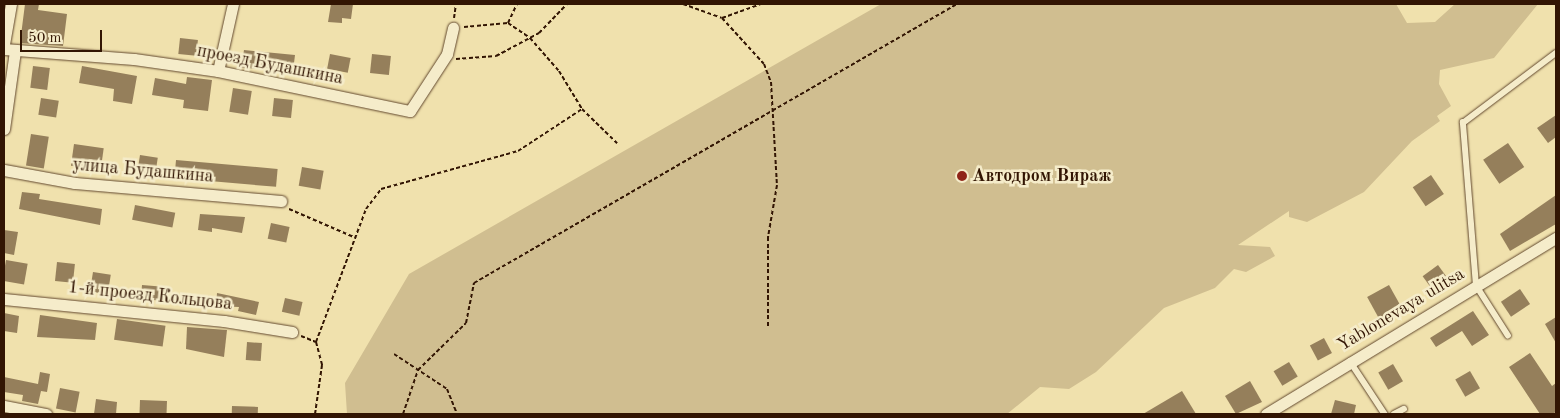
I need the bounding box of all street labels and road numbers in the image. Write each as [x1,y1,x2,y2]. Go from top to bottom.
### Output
street label: проезд Будашкина [195,40,345,90]
street label: улица Будашкина [72,154,214,188]
street label: Yablonevaya ulitsa [1333,263,1469,357]
street label: 1-й проезд Кольцова [67,277,233,315]

